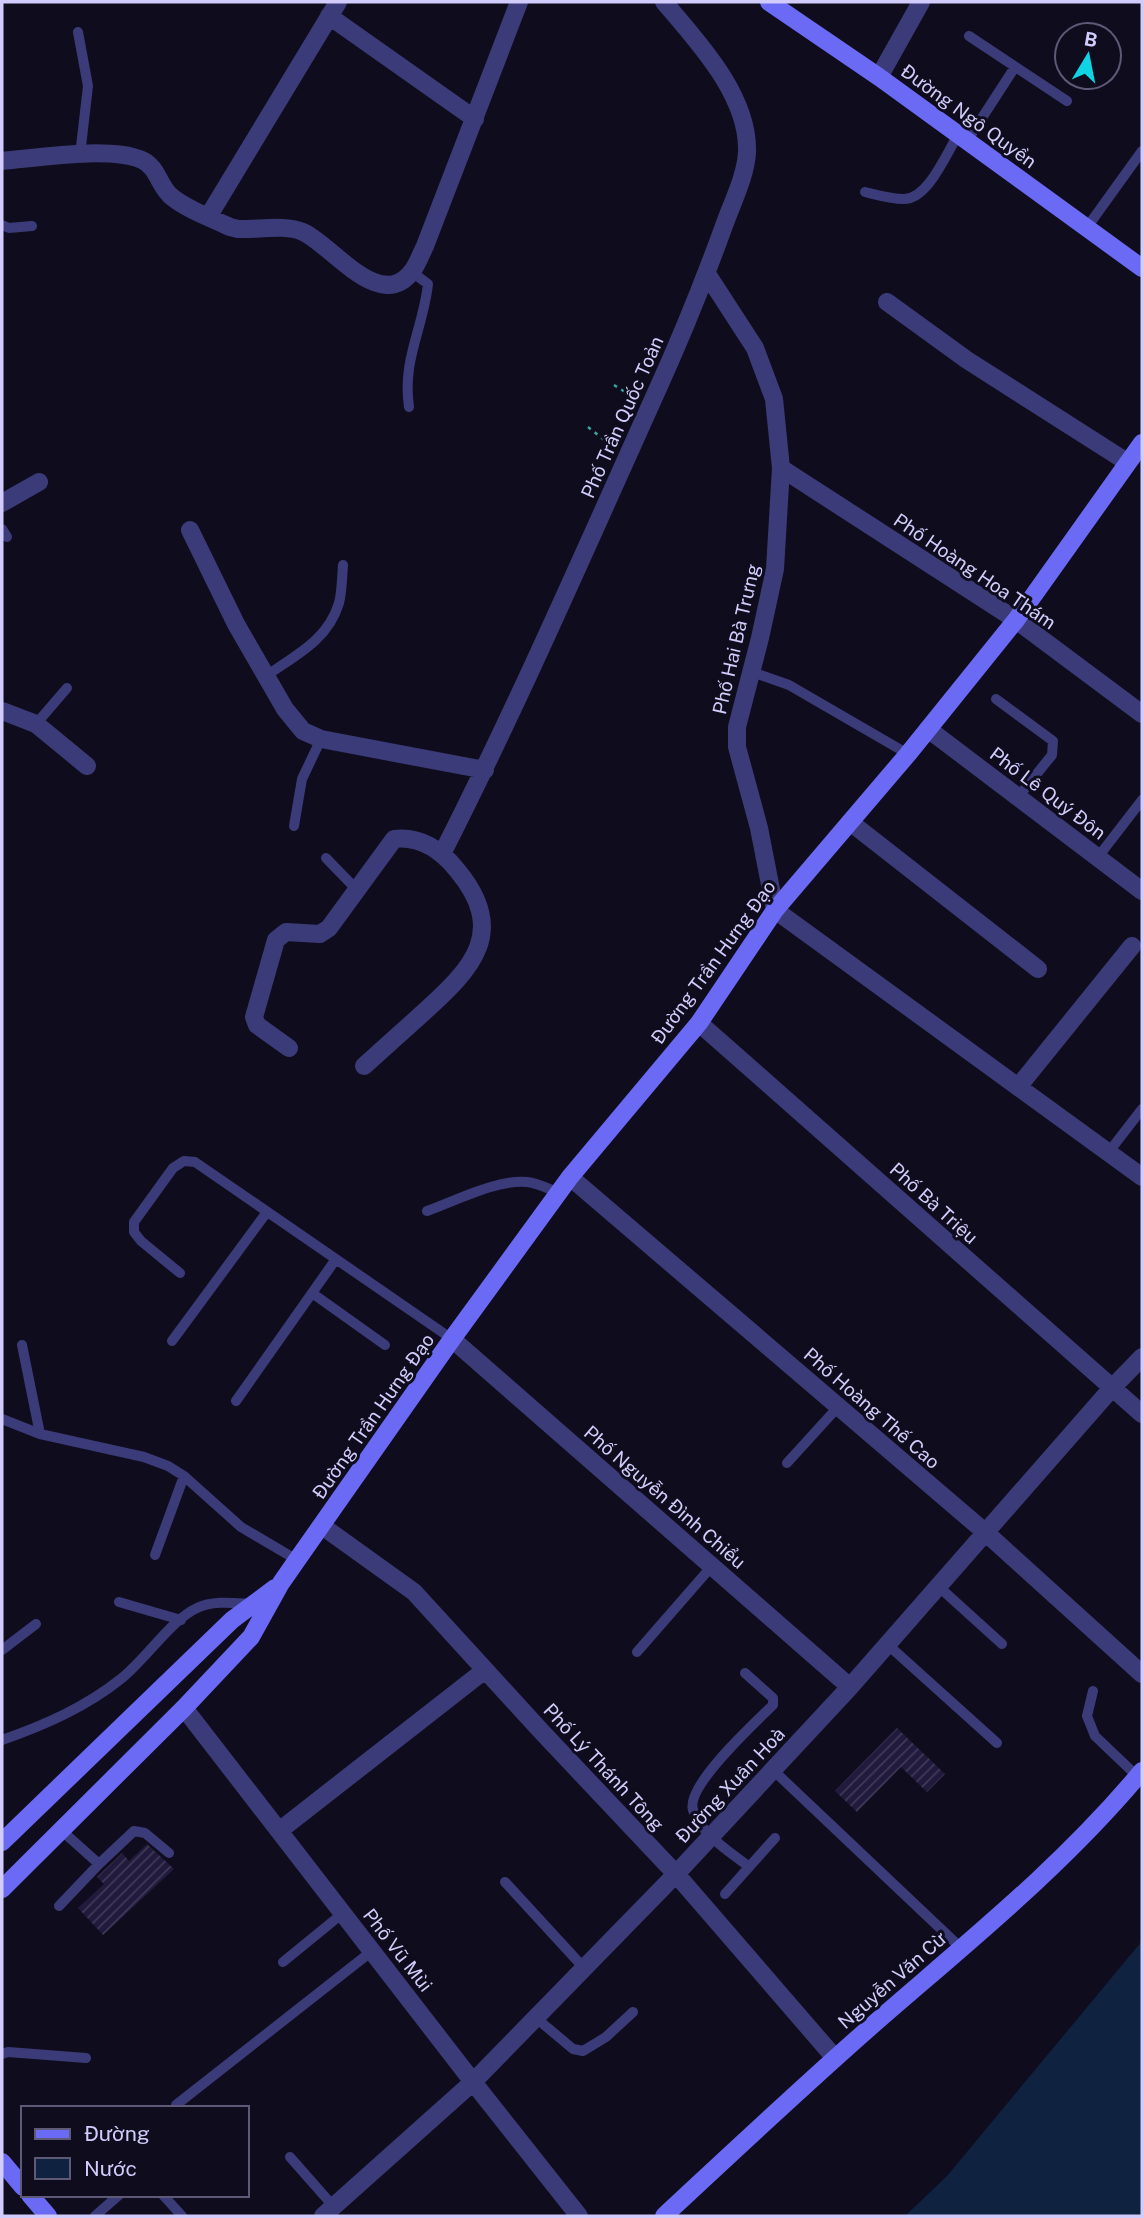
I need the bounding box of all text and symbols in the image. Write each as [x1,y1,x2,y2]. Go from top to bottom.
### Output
north arrow [1053,21,1123,91]
text: B [1083,27,1099,51]
street label: Đường Ngô Quyền [897,59,1041,173]
street label: Phố Trần Quốc Toản [576,333,668,501]
street label: Phố Hoàng Hoa Thám [890,509,1060,633]
street label: Phố Hai Bà Trưng [708,562,764,716]
street label: Phố Lê Quý Đôn [986,742,1110,844]
street label: Đường Trần Hưng Đạo [646,876,780,1048]
street label: Phố Bà Triệu [886,1158,982,1248]
street label: Đường Trần Hưng Đạo [307,1329,439,1503]
street label: Phố Hoàng Thế Cao [800,1343,944,1473]
street label: Phố Nguyễn Đình Chiểu [580,1421,750,1573]
street label: Phố Lý Thánh Tông [539,1699,669,1835]
street label: Đường Xuân Hoà [671,1723,789,1847]
street label: Phố Vũ Mùi [359,1904,437,1996]
street label: Nguyễn Văn Cừ [833,1927,951,2033]
legend [21,2106,248,2197]
text: Đường [84,2121,150,2146]
text: Nước [84,2156,137,2181]

